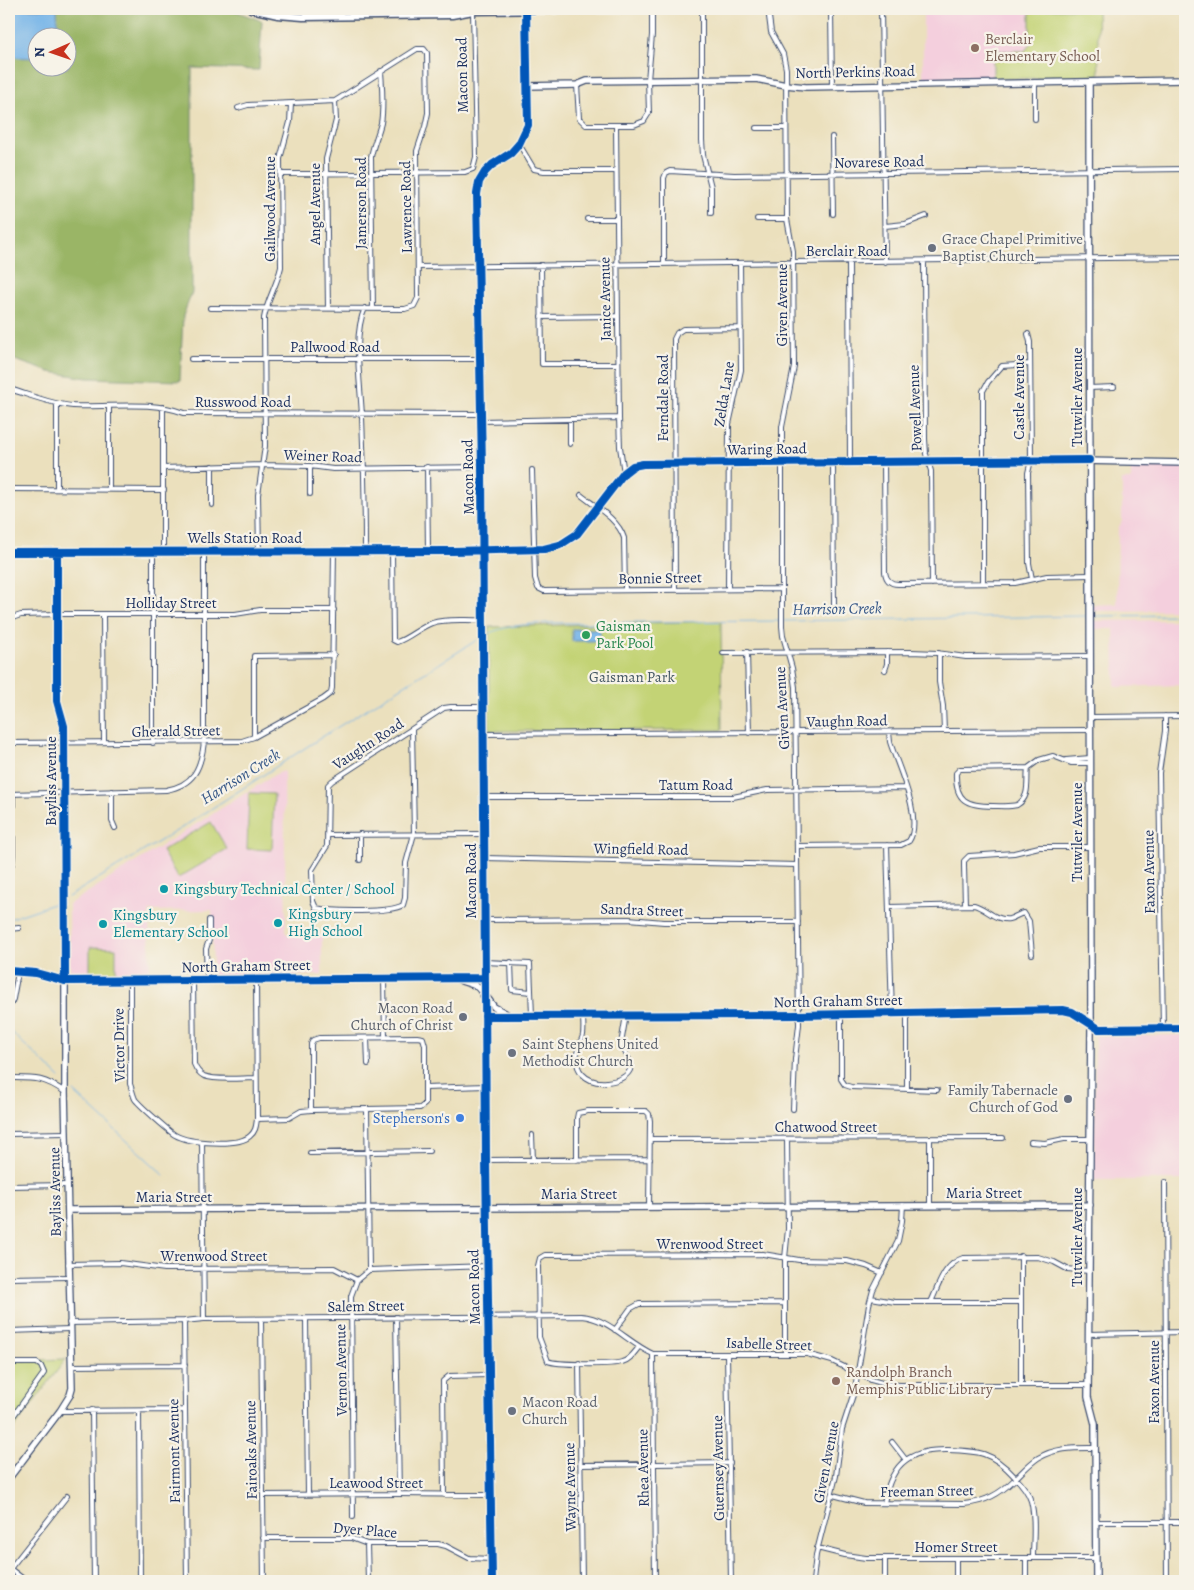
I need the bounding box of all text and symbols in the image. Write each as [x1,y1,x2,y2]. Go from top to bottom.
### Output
north arrow [28,28,78,78]
place label: Berclair Elementary School [985,29,1100,66]
street label: Macon Road [451,36,473,113]
marker: Berclair Elementary School [969,42,981,54]
text: N [30,47,49,58]
street label: North Perkins Road [795,61,916,83]
street label: Novarese Road [834,151,925,173]
street label: Gailwood Avenue [260,156,280,262]
street label: Jamerson Road [351,156,371,249]
street label: Lawrence Road [395,160,417,253]
street label: Angel Avenue [305,163,325,246]
place label: Grace Chapel Primitive Baptist Church [942,229,1083,266]
street label: Berclair Road [806,241,889,261]
marker: Grace Chapel Primitive Baptist Church [926,242,938,254]
street label: Janice Avenue [594,256,616,341]
street label: Given Avenue [772,263,792,346]
street label: Pallwood Road [290,337,381,357]
street label: Tutwiler Avenue [1067,347,1087,447]
street label: Ferndale Road [653,353,673,442]
street label: Castle Avenue [1009,354,1029,440]
street label: Zelda Lane [709,359,739,428]
street label: Powell Avenue [903,364,927,452]
street label: Russwood Road [195,392,292,412]
street label: Macon Road [457,438,479,515]
street label: Waring Road [726,438,808,460]
street label: Weiner Road [282,445,364,467]
street label: Wells Station Road [187,528,303,548]
street label: Bonnie Street [618,567,702,589]
street label: Holliday Street [125,593,217,613]
water label: Harrison Creek [792,597,882,621]
place label: Gaisman Park Pool [596,616,654,653]
marker: Gaisman Park Pool [580,629,592,641]
street label: Given Avenue [770,666,794,750]
park label: Gaisman Park [589,667,676,687]
street label: Vaughn Road [805,710,889,732]
street label: Vaughn Road [328,713,408,775]
street label: Gherald Street [131,720,221,742]
street label: Bayliss Avenue [41,736,61,826]
water label: Harrison Creek [197,744,284,810]
street label: Tatum Road [659,775,734,795]
street label: Tutwiler Avenue [1067,782,1087,882]
street label: Faxon Avenue [1138,829,1160,914]
street label: Wingfield Road [593,838,689,860]
street label: Macon Road [461,842,481,919]
place label: Kingsbury Technical Center / School [174,879,395,899]
marker: Kingsbury Technical Center / School [158,883,170,895]
street label: Sandra Street [600,899,684,921]
place label: Kingsbury High School [288,904,363,941]
place label: Kingsbury Elementary School [113,905,228,942]
marker: Kingsbury High School [272,917,284,929]
marker: Kingsbury Elementary School [97,918,109,930]
street label: North Graham Street [181,955,311,977]
street label: North Graham Street [773,990,903,1012]
place label: Macon Road Church of Christ [351,998,454,1035]
street label: Victor Drive [108,1008,130,1083]
marker: Macon Road Church of Christ [457,1011,469,1023]
place label: Saint Stephens United Methodist Church [522,1034,660,1071]
marker: Saint Stephens United Methodist Church [506,1047,518,1059]
place label: Family Tabernacle Church of God [947,1080,1059,1117]
marker: Family Tabernacle Church of God [1062,1093,1074,1105]
place label: Stepherson's [373,1108,450,1128]
marker: Stepherson's [454,1112,466,1124]
street label: Chatwood Street [775,1117,877,1137]
street label: Bayliss Avenue [44,1147,66,1237]
street label: Maria Street [946,1183,1022,1203]
street label: Maria Street [541,1184,617,1204]
street label: Maria Street [136,1187,212,1207]
street label: Tutwiler Avenue [1067,1187,1087,1287]
street label: Wrenwood Street [656,1234,763,1254]
street label: Wrenwood Street [160,1246,267,1266]
street label: Macon Road [463,1248,485,1325]
street label: Salem Street [327,1295,405,1317]
street label: Vernon Avenue [330,1324,352,1417]
street label: Isabelle Street [725,1332,813,1356]
street label: Faxon Avenue [1144,1340,1164,1424]
place label: Randolph Branch Memphis Public Library [846,1362,993,1399]
marker: Randolph Branch Memphis Public Library [830,1375,842,1387]
place label: Macon Road Church [522,1392,599,1429]
street label: Fairmont Avenue [163,1398,185,1504]
street label: Fairoaks Avenue [240,1400,262,1500]
marker: Macon Road Church [506,1405,518,1417]
street label: Guernsey Avenue [707,1415,729,1521]
street label: Given Avenue [808,1419,844,1505]
street label: Rhea Avenue [632,1428,654,1507]
street label: Wayne Avenue [559,1442,581,1533]
street label: Leawood Street [329,1473,423,1493]
street label: Freeman Street [880,1480,974,1502]
street label: Dyer Place [332,1517,398,1543]
street label: Homer Street [914,1537,998,1557]

